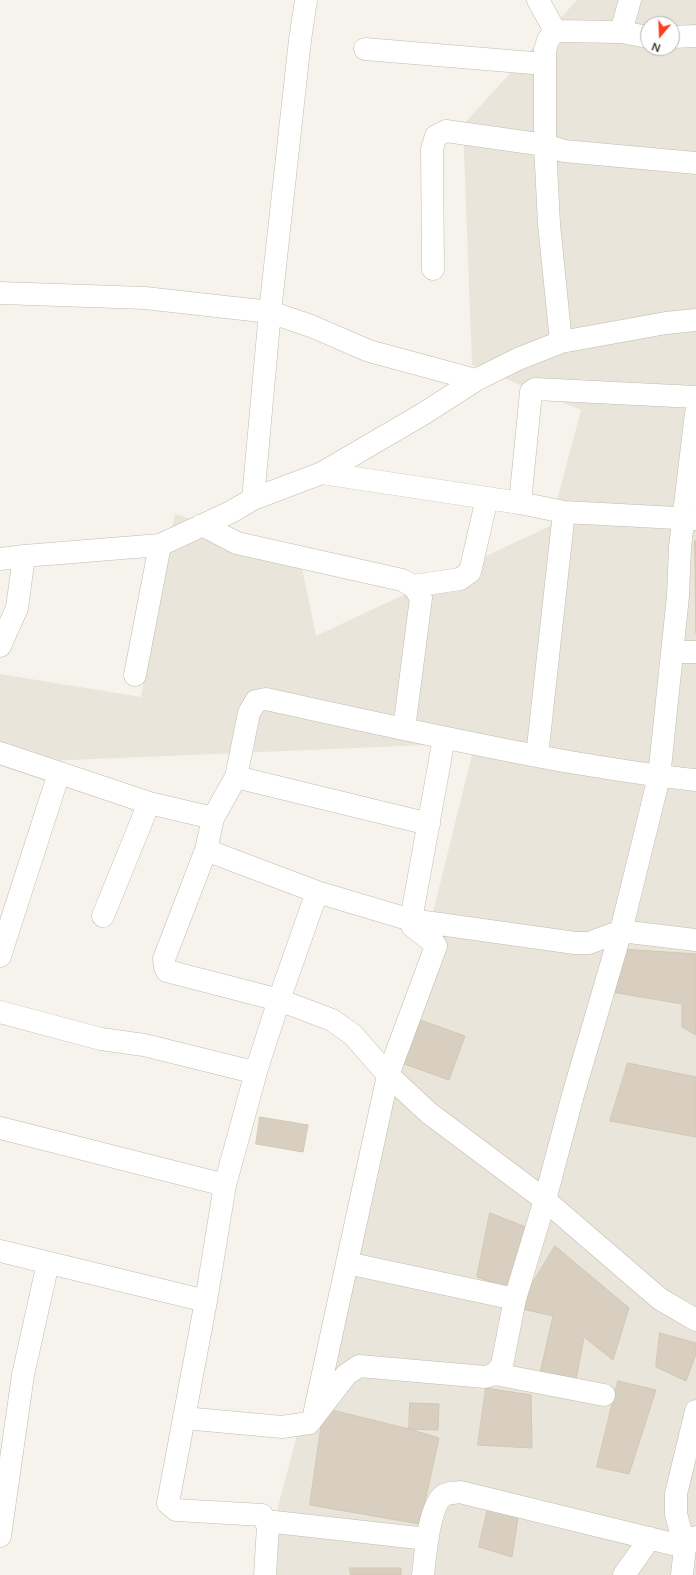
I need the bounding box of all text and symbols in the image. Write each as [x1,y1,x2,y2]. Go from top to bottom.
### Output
north arrow [640,16,680,56]
text: N [650,39,662,54]

